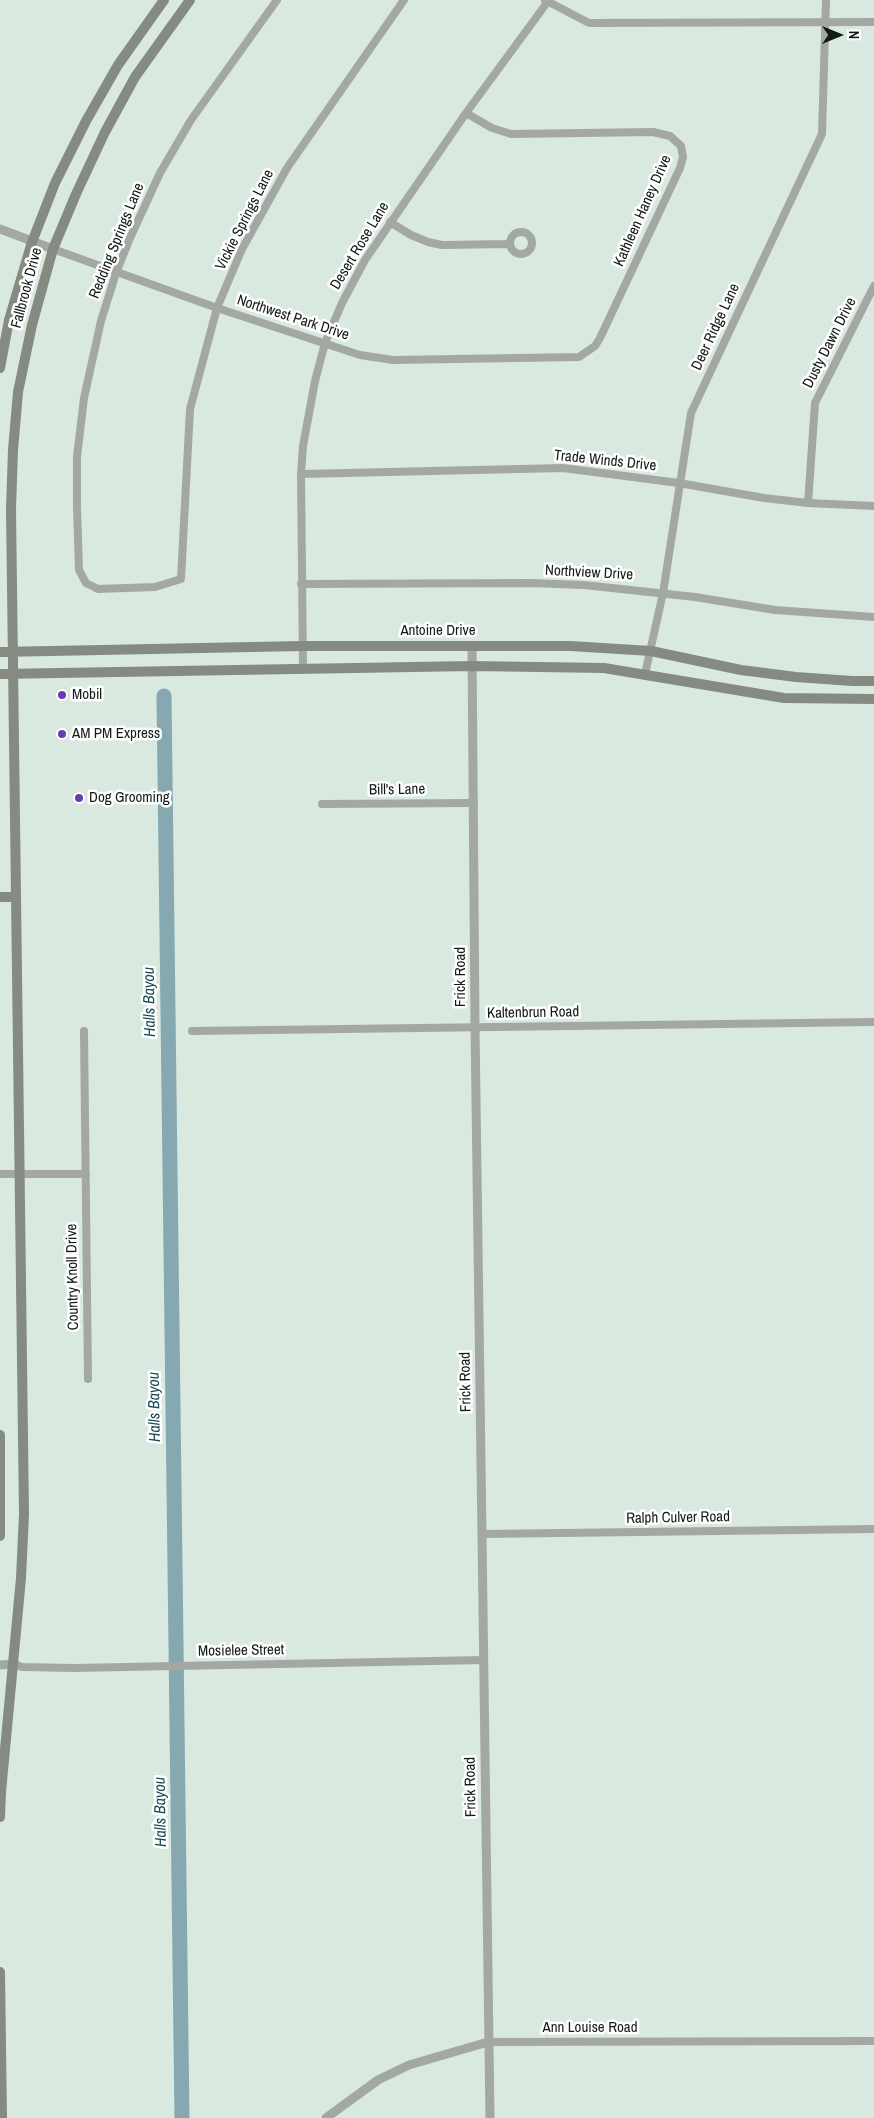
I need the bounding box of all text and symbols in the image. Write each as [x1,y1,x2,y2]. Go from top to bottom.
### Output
north arrow [814,10,864,60]
text: N [845,31,863,39]
street label: Kathleen Haney Drive [610,152,676,270]
street label: Vickie Springs Lane [212,167,278,273]
street label: Redding Springs Lane [86,181,148,301]
street label: Desert Rose Lane [327,199,393,293]
street label: Fallbrook Drive [8,246,46,330]
street label: Deer Ridge Lane [688,281,744,373]
street label: Northwest Park Drive [235,291,351,345]
street label: Dusty Dawn Drive [799,295,861,391]
street label: Trade Winds Drive [553,447,657,475]
street label: Northview Drive [545,562,633,584]
street label: Antoine Drive [400,622,476,640]
place label: Mobil [72,686,102,704]
marker: Mobil [56,689,68,701]
place label: AM PM Express [72,725,160,743]
marker: AM PM Express [56,728,68,740]
street label: Bill's Lane [369,781,425,799]
place label: Dog Grooming [89,789,170,807]
marker: Dog Grooming [73,792,85,804]
street label: Frick Road [452,947,470,1007]
water label: Halls Bayou [140,967,160,1037]
street label: Kaltenbrun Road [487,1003,579,1023]
street label: Country Knoll Drive [63,1224,83,1330]
street label: Frick Road [456,1352,476,1412]
water label: Halls Bayou [145,1372,165,1442]
street label: Ralph Culver Road [626,1508,730,1528]
street label: Mosielee Street [198,1641,284,1661]
street label: Frick Road [461,1757,481,1817]
water label: Halls Bayou [151,1777,171,1847]
street label: Ann Louise Road [542,2019,638,2037]

